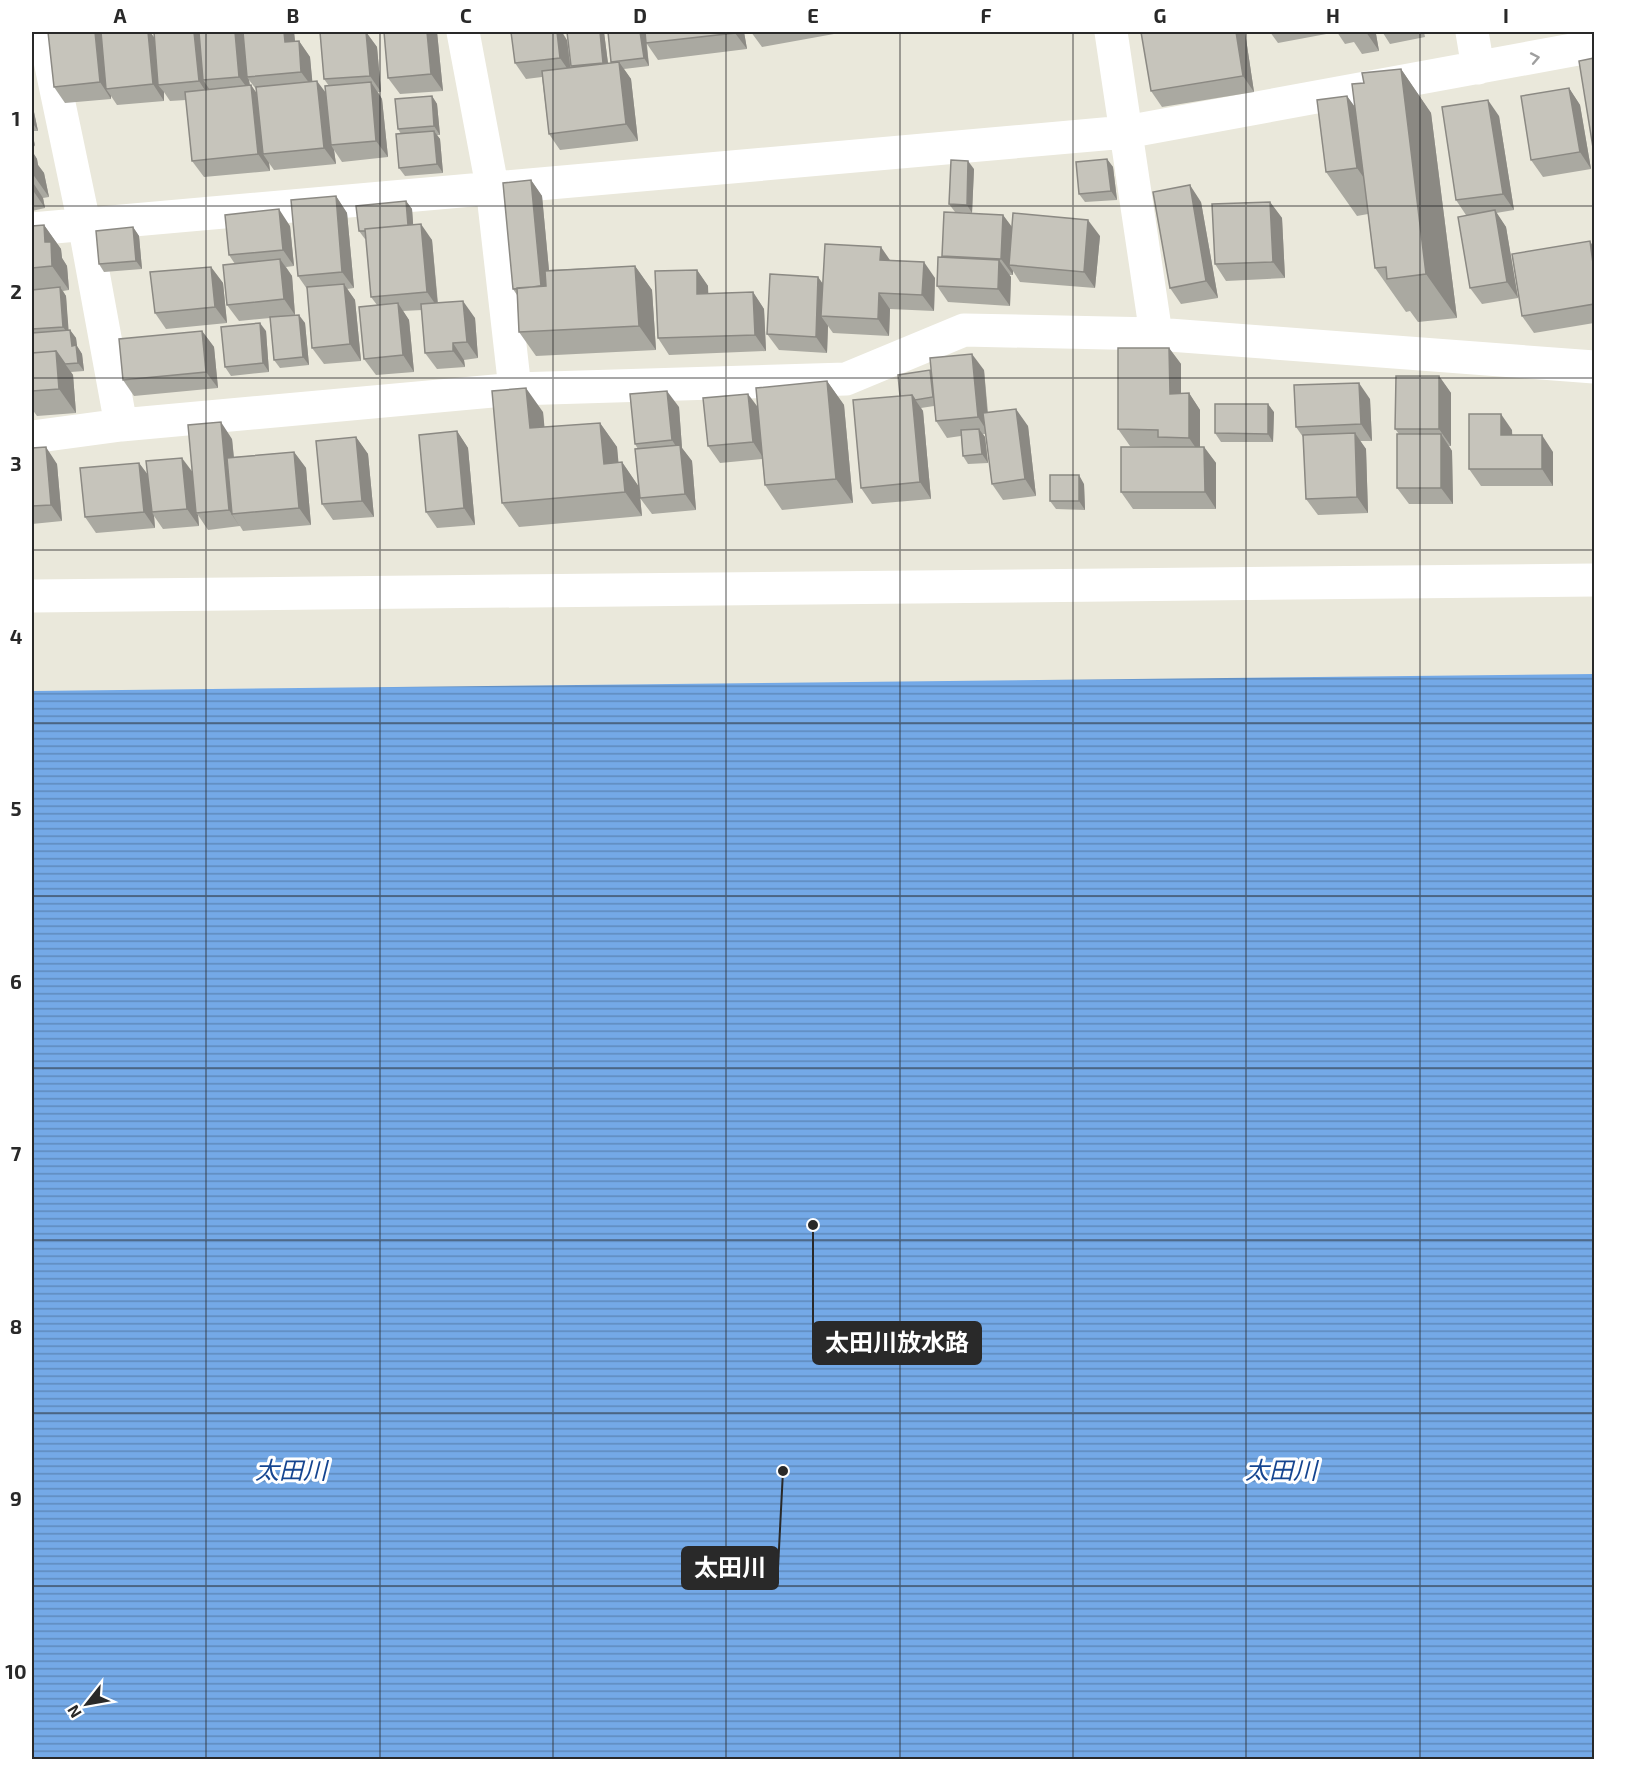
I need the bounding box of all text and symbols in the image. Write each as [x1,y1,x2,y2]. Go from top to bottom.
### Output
text: A [113,3,127,27]
text: B [287,3,299,27]
text: C [460,3,472,27]
text: D [633,3,647,27]
text: E [807,3,819,27]
text: F [980,3,992,27]
text: G [1154,3,1166,27]
text: H [1326,3,1340,27]
text: I [1503,3,1509,27]
one-way arrow [1530,52,1540,65]
text: 1 [12,106,20,130]
text: 2 [10,279,22,303]
text: 3 [10,451,22,475]
text: 4 [10,624,23,648]
text: 5 [10,796,22,820]
text: 6 [10,969,22,993]
text: 7 [11,1141,22,1165]
text: 8 [10,1314,22,1338]
callout: 太田川放水路 [813,1322,981,1364]
text: 太田川放水路 [825,1327,969,1356]
water label: 太田川 [255,1455,330,1484]
water label: 太田川 [1245,1455,1320,1484]
text: 9 [10,1486,22,1510]
callout: 太田川 [682,1547,778,1589]
text: 太田川 [694,1552,766,1581]
text: 10 [5,1659,27,1683]
north arrow [57,1674,117,1734]
text: N [63,1702,85,1722]

